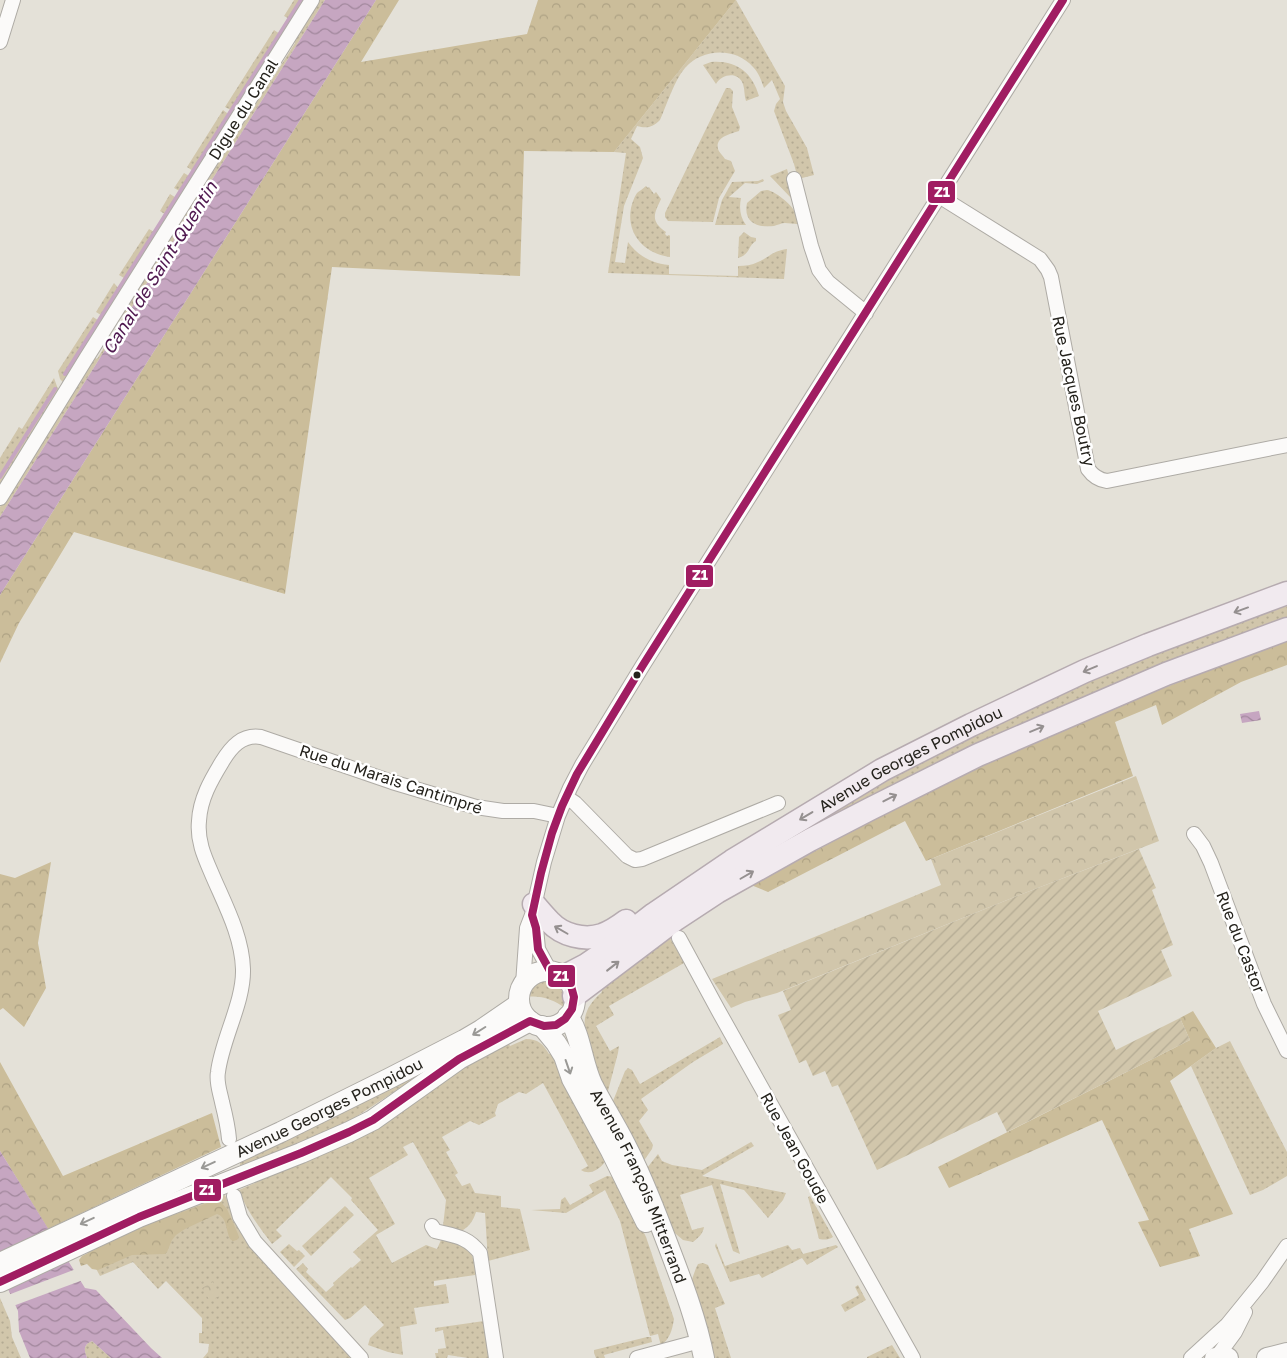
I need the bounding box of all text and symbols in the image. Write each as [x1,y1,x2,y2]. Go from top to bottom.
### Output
street label: Digue du Canal [204,55,282,163]
water label: Canal de Saint-Quentin [97,176,222,358]
line badge: Z1 [927,180,956,204]
text: Z1 [934,183,950,200]
street label: Rue Jacques Boutry [1048,314,1100,468]
line badge: Z1 [685,564,714,588]
text: Z1 [692,566,708,583]
one-way arrow [1234,606,1249,615]
one-way arrow [1083,664,1098,674]
unlabelled marker [632,670,642,680]
street label: Avenue Georges Pompidou [815,702,1006,816]
one-way arrow [1029,724,1044,734]
street label: Rue du Marais Cantimpré [297,740,485,818]
one-way arrow [883,793,898,803]
one-way arrow [800,812,814,822]
one-way arrow [739,870,754,879]
street label: Rue du Castor [1212,888,1270,996]
one-way arrow [555,924,569,934]
one-way arrow [606,961,620,971]
line badge: Z1 [547,964,576,988]
text: Z1 [553,967,569,984]
one-way arrow [472,1026,486,1036]
street label: Avenue Georges Pompidou [232,1053,426,1162]
one-way arrow [564,1059,573,1074]
street label: Avenue François Mitterrand [586,1085,691,1286]
street label: Rue Jean Goude [756,1089,834,1207]
one-way arrow [201,1161,216,1171]
line badge: Z1 [193,1178,222,1202]
text: Z1 [199,1181,215,1198]
one-way arrow [80,1216,95,1226]

